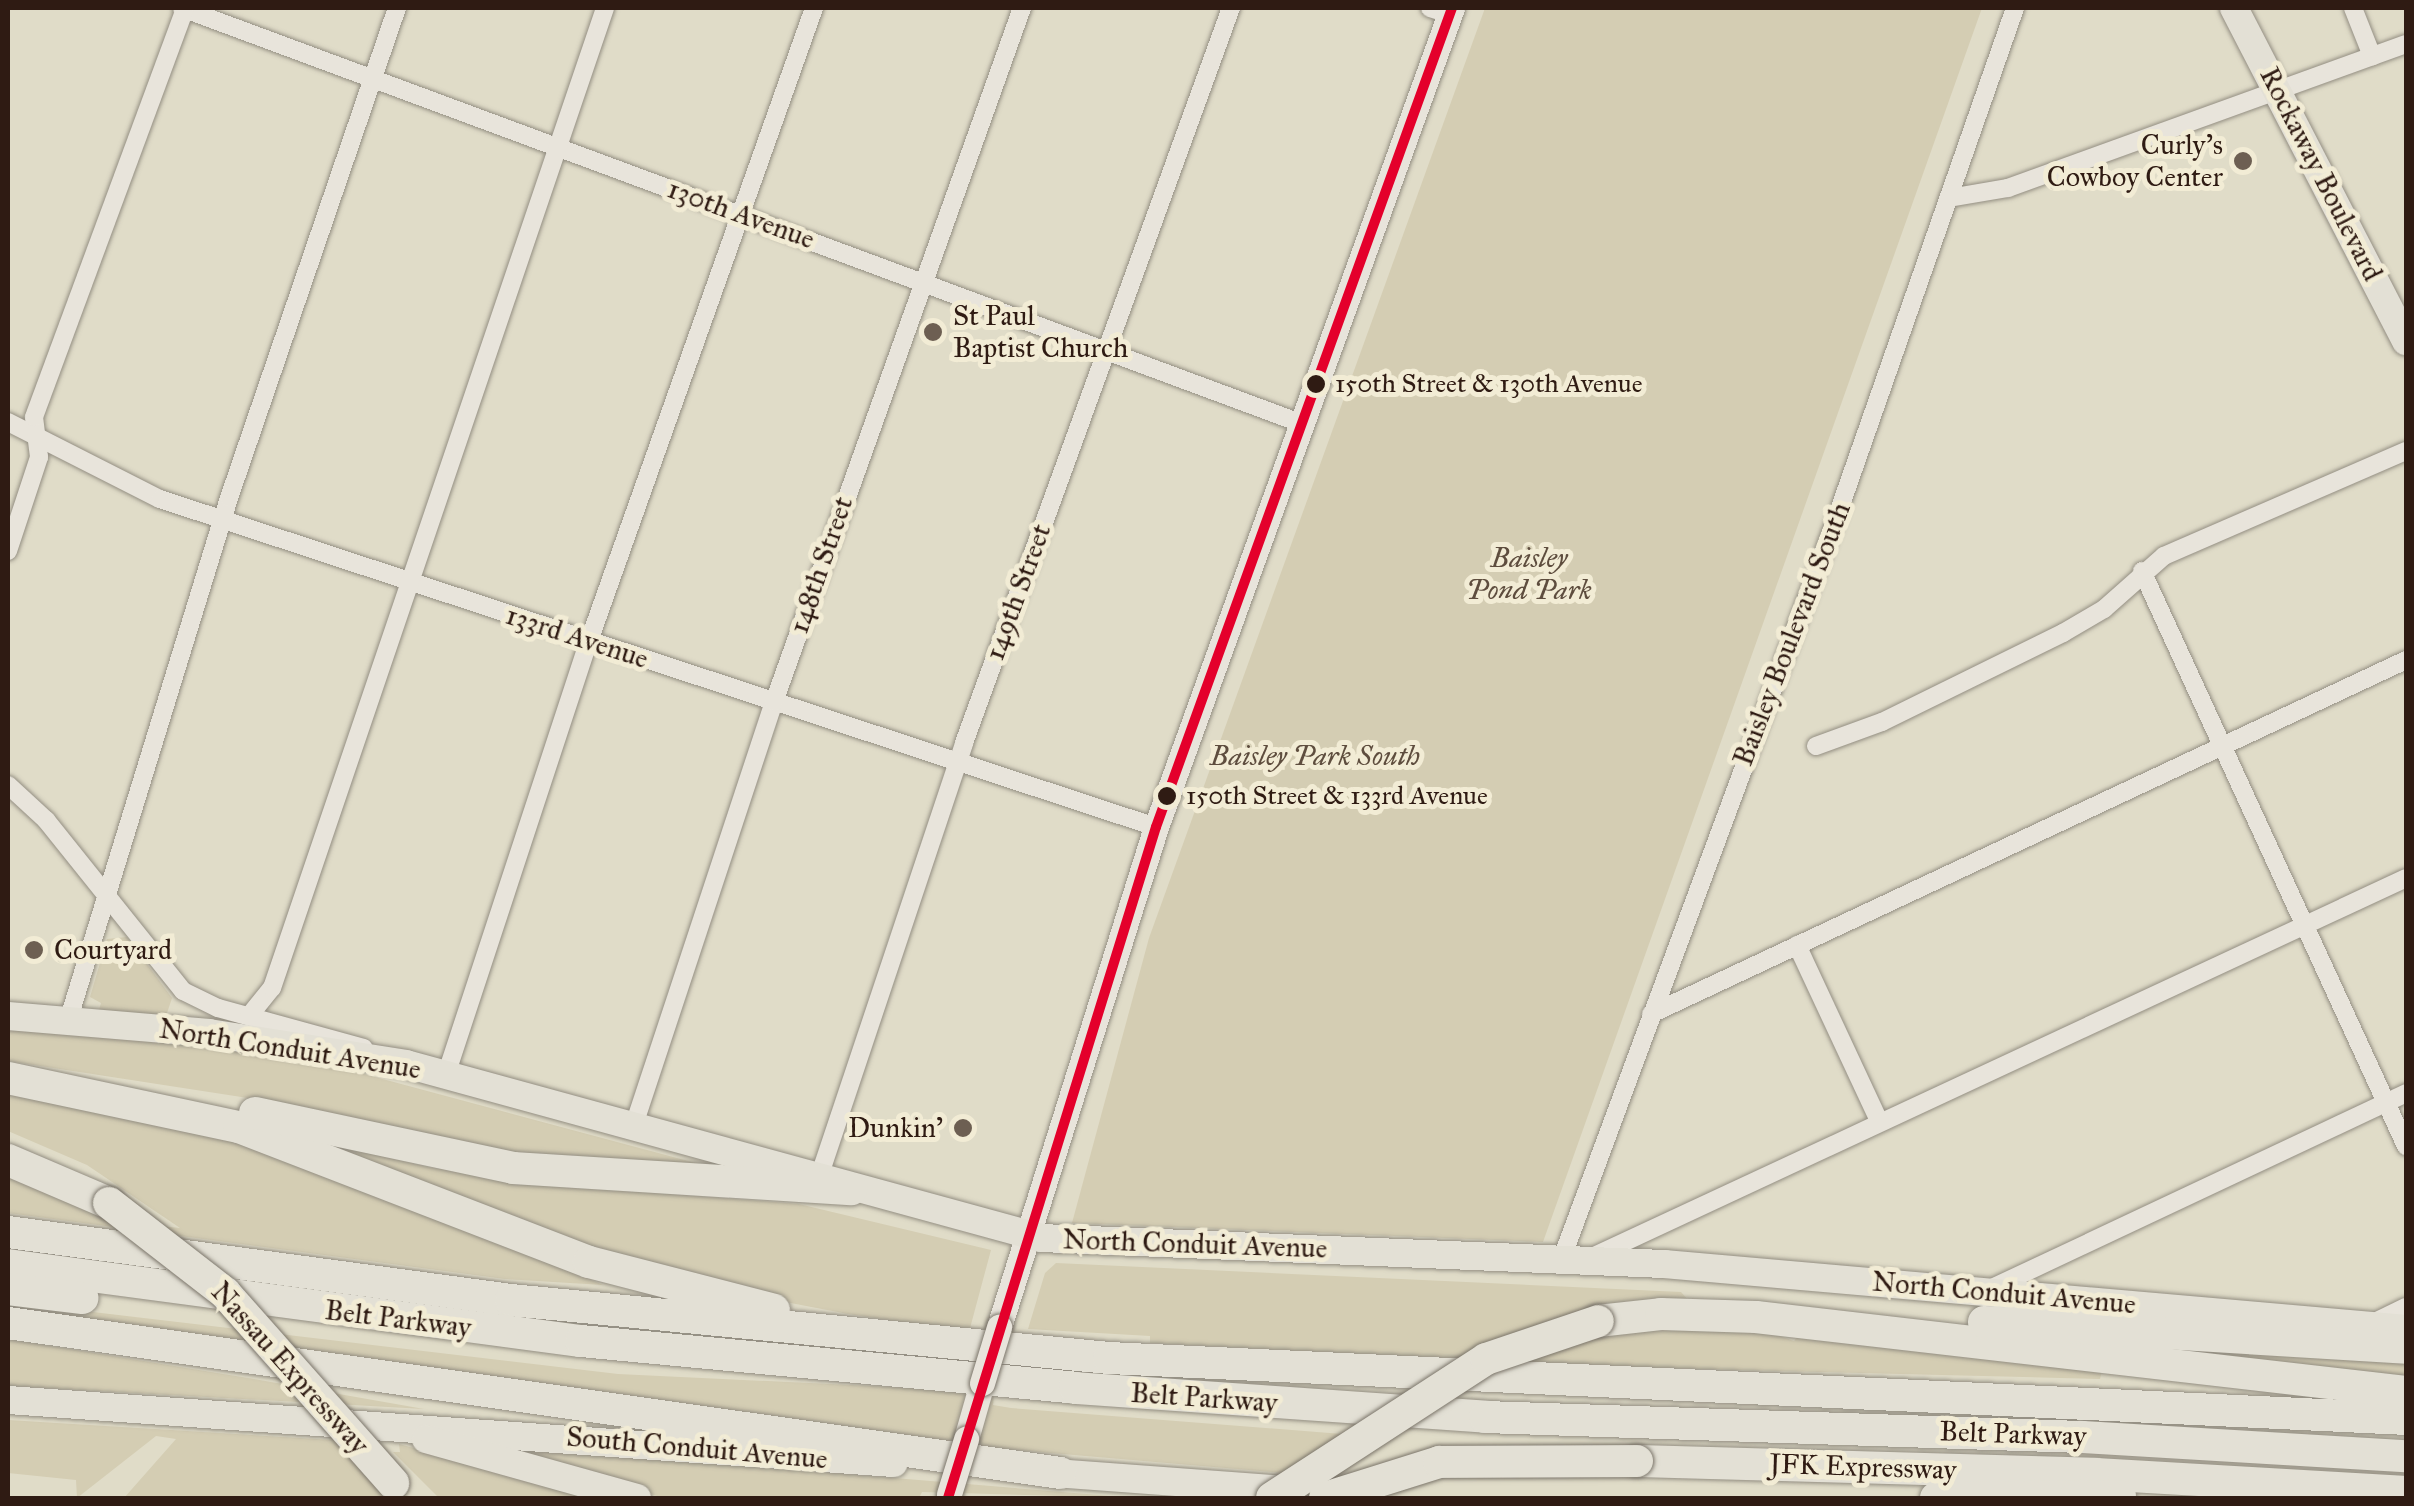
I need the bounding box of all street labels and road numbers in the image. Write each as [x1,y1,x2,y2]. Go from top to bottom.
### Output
street label: Rockaway Boulevard [2253,61,2389,287]
street label: 130th Avenue [663,172,819,256]
street label: 148th Street [782,492,860,638]
street label: Baisley Boulevard South [1726,497,1858,771]
street label: 149th Street [978,519,1058,665]
street label: 133rd Avenue [501,598,653,676]
street label: North Conduit Avenue [157,1012,423,1086]
street label: North Conduit Avenue [1062,1223,1328,1265]
street label: North Conduit Avenue [1871,1265,2137,1321]
street label: Nassau Expressway [204,1275,376,1461]
street label: Belt Parkway [323,1293,473,1345]
street label: Belt Parkway [1129,1376,1279,1420]
street label: Belt Parkway [1939,1415,2087,1453]
street label: South Conduit Avenue [565,1420,829,1476]
street label: JFK Expressway [1769,1447,1957,1487]

